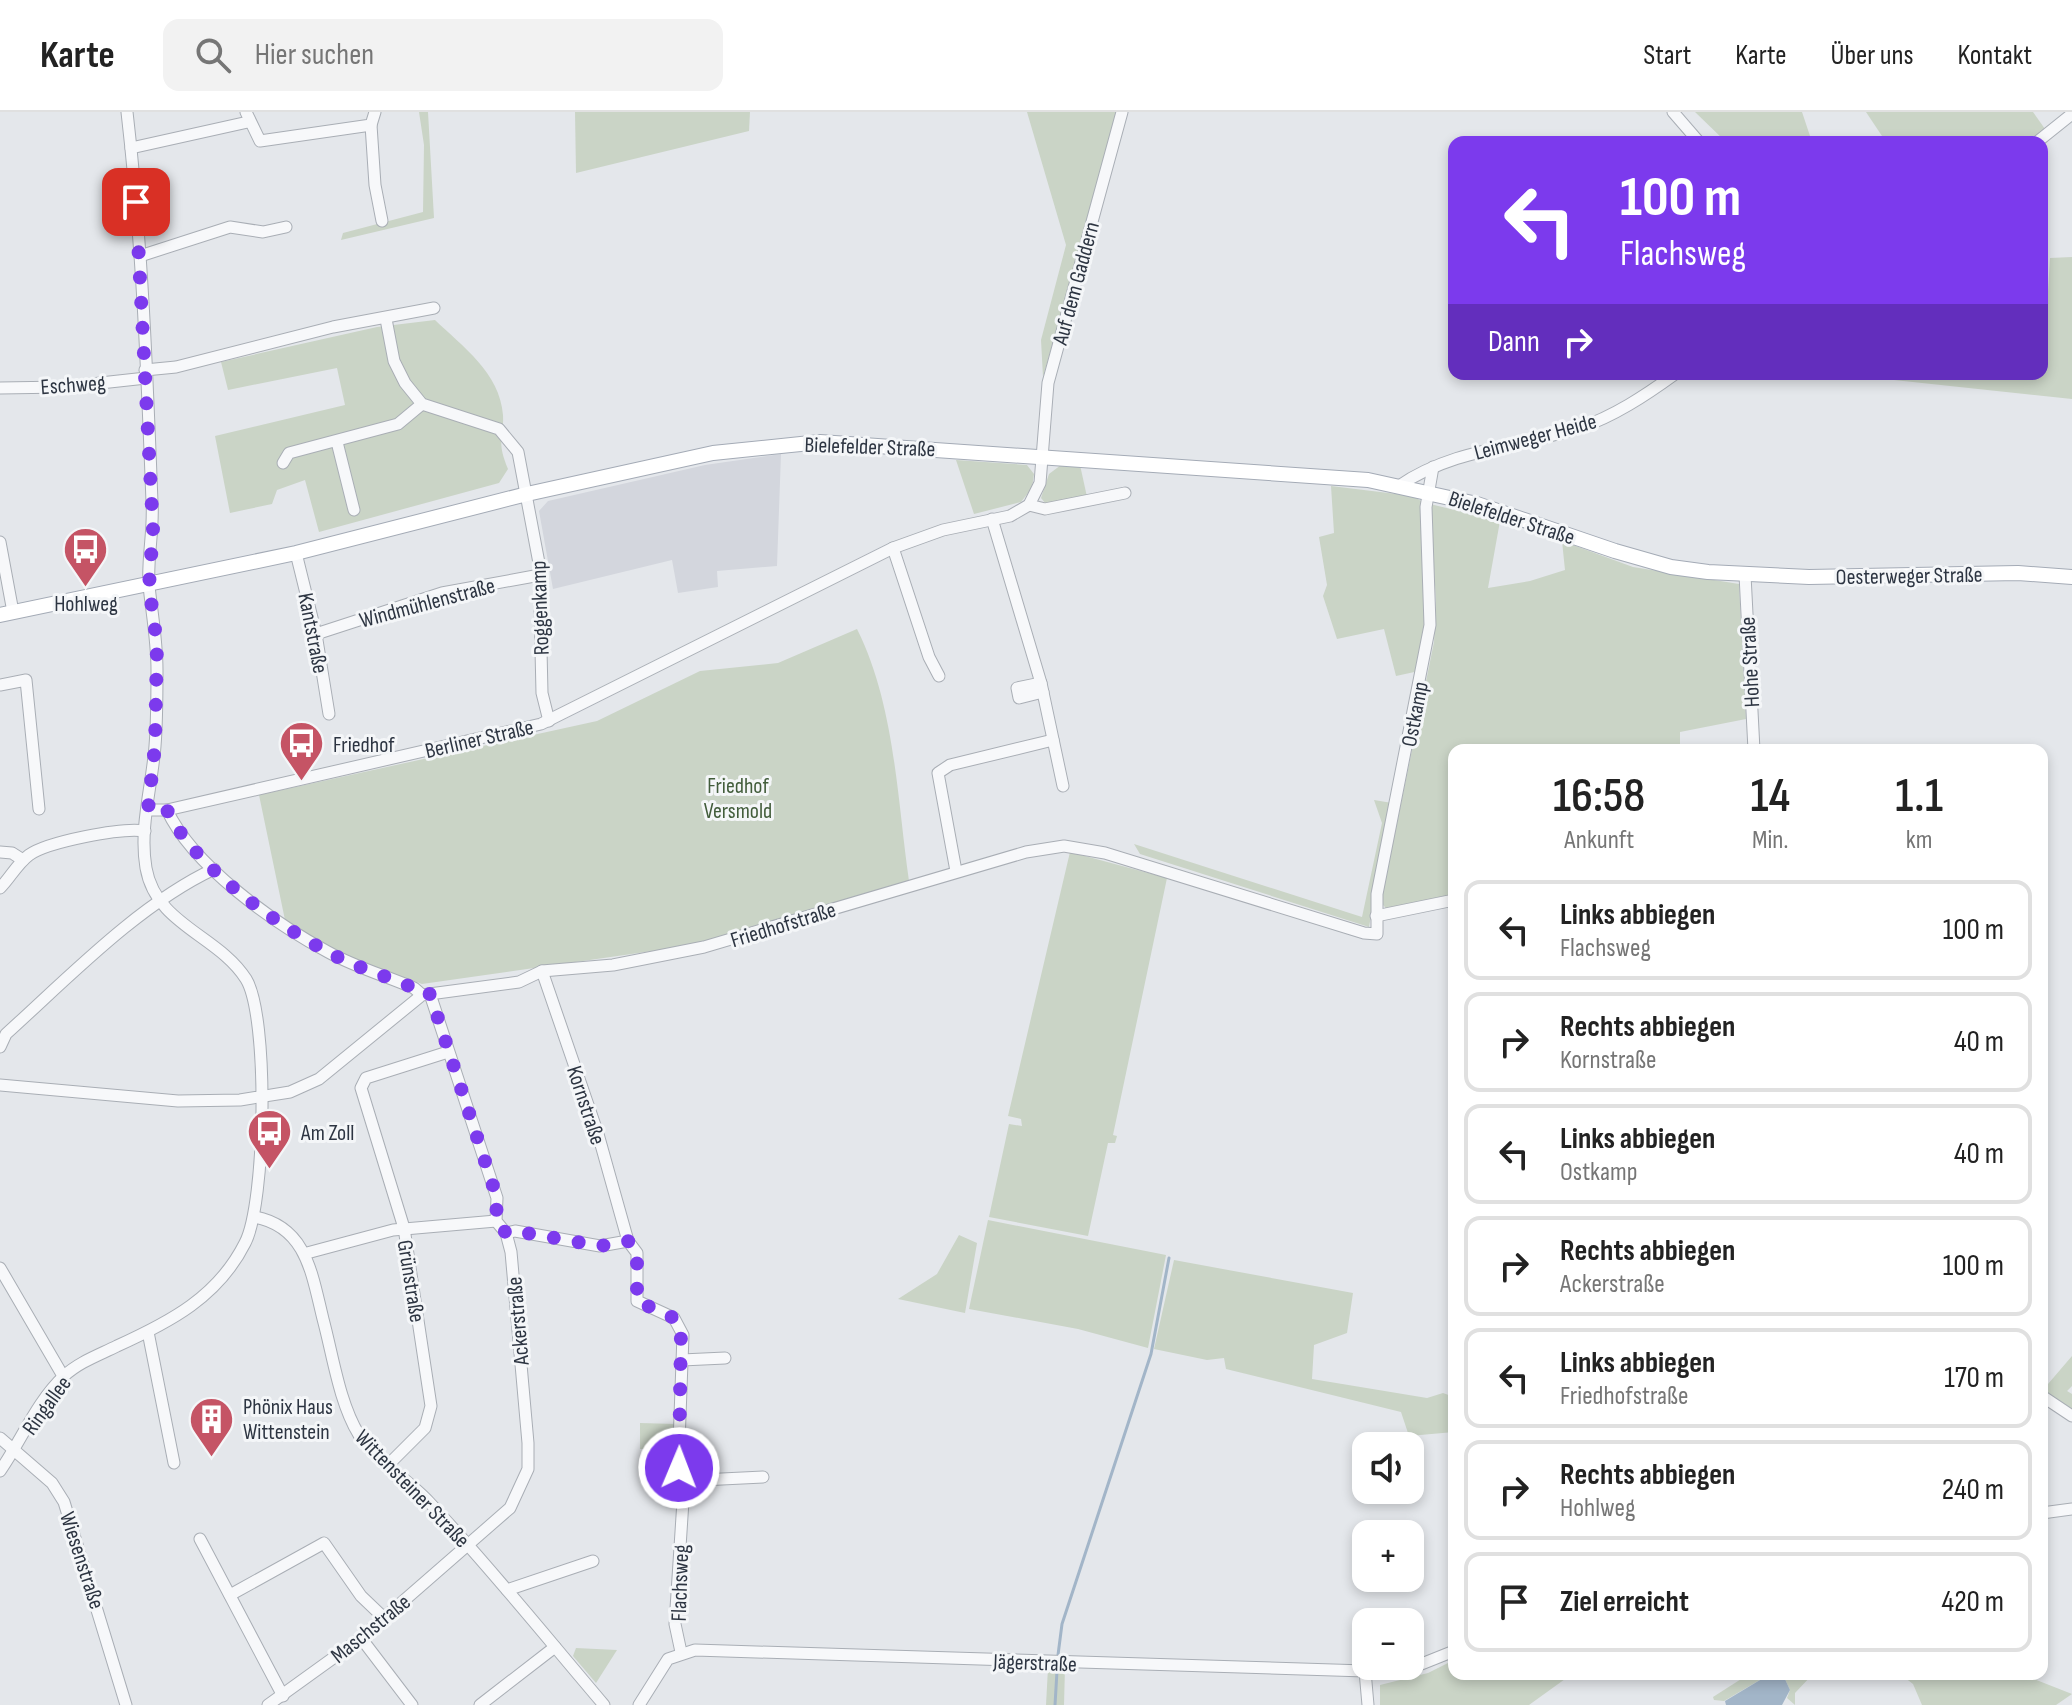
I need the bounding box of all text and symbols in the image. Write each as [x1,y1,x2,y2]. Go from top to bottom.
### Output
search box [163,19,723,91]
text: Karte [40,33,115,78]
icon: search [191,33,235,77]
text: Hier suchen [255,37,374,73]
text: Start [1643,39,1691,72]
text: Karte [1735,39,1787,72]
text: Über uns [1831,39,1914,72]
text: Kontakt [1958,39,2032,72]
text: 100 m [1620,165,1741,232]
pin [102,168,170,236]
icon: left [1488,168,1592,272]
icon: arrive [114,180,158,224]
street label: Auf dem Gaddern [1047,219,1106,349]
text: Flachsweg [1620,233,1746,276]
icon: right [1556,320,1600,364]
text: Dann [1488,324,1540,360]
street label: Eschweg [40,370,107,401]
street label: Leimweger Heide [1471,408,1600,467]
street label: Bielefelder Straße [804,432,936,463]
street label: Bielefelder Straße [1445,485,1578,551]
bus stop icon: Hohlweg [62,526,110,589]
street label: Roggenkamp [525,560,556,656]
street label: Oesterweger Straße [1835,562,1983,591]
street label: Windmühlenstraße [357,572,498,635]
place label: Hohlweg [54,591,118,618]
street label: Kantstraße [291,591,334,676]
street label: Hohe Straße [1735,616,1766,708]
street label: Ostkamp [1396,680,1435,749]
street label: Berliner Straße [423,714,536,765]
bus stop icon: Friedhof [278,720,326,783]
place label: Friedhof [333,732,395,759]
text: 16:58 [1553,768,1645,825]
text: 14 [1750,768,1790,825]
text: 1.1 [1895,768,1943,825]
park label: Friedhof Versmold [704,773,772,825]
text: Ankunft [1564,825,1634,856]
text: Min. [1752,825,1788,856]
text: km [1906,825,1932,856]
street label: Friedhofstraße [728,897,839,954]
text: Links abbiegen [1560,897,1715,933]
icon: left [1492,908,1536,952]
text: 100 m [1943,912,2004,948]
text: Flachsweg [1560,933,1651,964]
text: Rechts abbiegen [1560,1009,1735,1045]
icon: right [1492,1020,1536,1064]
text: 40 m [1954,1024,2004,1060]
text: Kornstraße [1560,1045,1656,1076]
street label: Kornstraße [560,1063,611,1148]
bus stop icon: Am Zoll [246,1108,294,1171]
place label: Am Zoll [300,1120,354,1147]
text: Links abbiegen [1560,1121,1715,1157]
icon: left [1492,1132,1536,1176]
text: 40 m [1954,1136,2004,1172]
text: Ostkamp [1560,1157,1637,1188]
text: Rechts abbiegen [1560,1233,1735,1269]
street label: Grünstraße [391,1238,430,1324]
icon: right [1492,1244,1536,1288]
text: 100 m [1943,1248,2004,1284]
text: Ackerstraße [1560,1269,1665,1300]
street label: Ackerstraße [501,1276,536,1367]
text: Links abbiegen [1560,1345,1715,1381]
icon: left [1492,1356,1536,1400]
text: 170 m [1944,1360,2004,1396]
street label: Ringallee [17,1371,78,1441]
text: Friedhofstraße [1560,1381,1688,1412]
place label: Phönix Haus Wittenstein [243,1394,333,1446]
building icon: Phönix Haus Wittenstein [188,1395,236,1458]
street label: Wittensteiner Straße [349,1424,475,1554]
position arrow [637,1426,721,1510]
map controls [1352,1432,1424,1680]
button: sound [1352,1432,1424,1504]
text: Rechts abbiegen [1560,1457,1735,1493]
icon: right [1492,1468,1536,1512]
text: 240 m [1942,1472,2004,1508]
text: Hohlweg [1560,1493,1635,1524]
street label: Wiesenstraße [53,1508,110,1612]
button: + [1352,1520,1424,1592]
street label: Flachsweg [666,1544,695,1622]
icon: arrive [1492,1580,1536,1624]
text: Ziel erreicht [1560,1584,1689,1620]
text: 420 m [1942,1584,2004,1620]
street label: Maschstraße [326,1589,416,1669]
button: − [1352,1608,1424,1680]
street label: Jägerstraße [992,1649,1077,1678]

